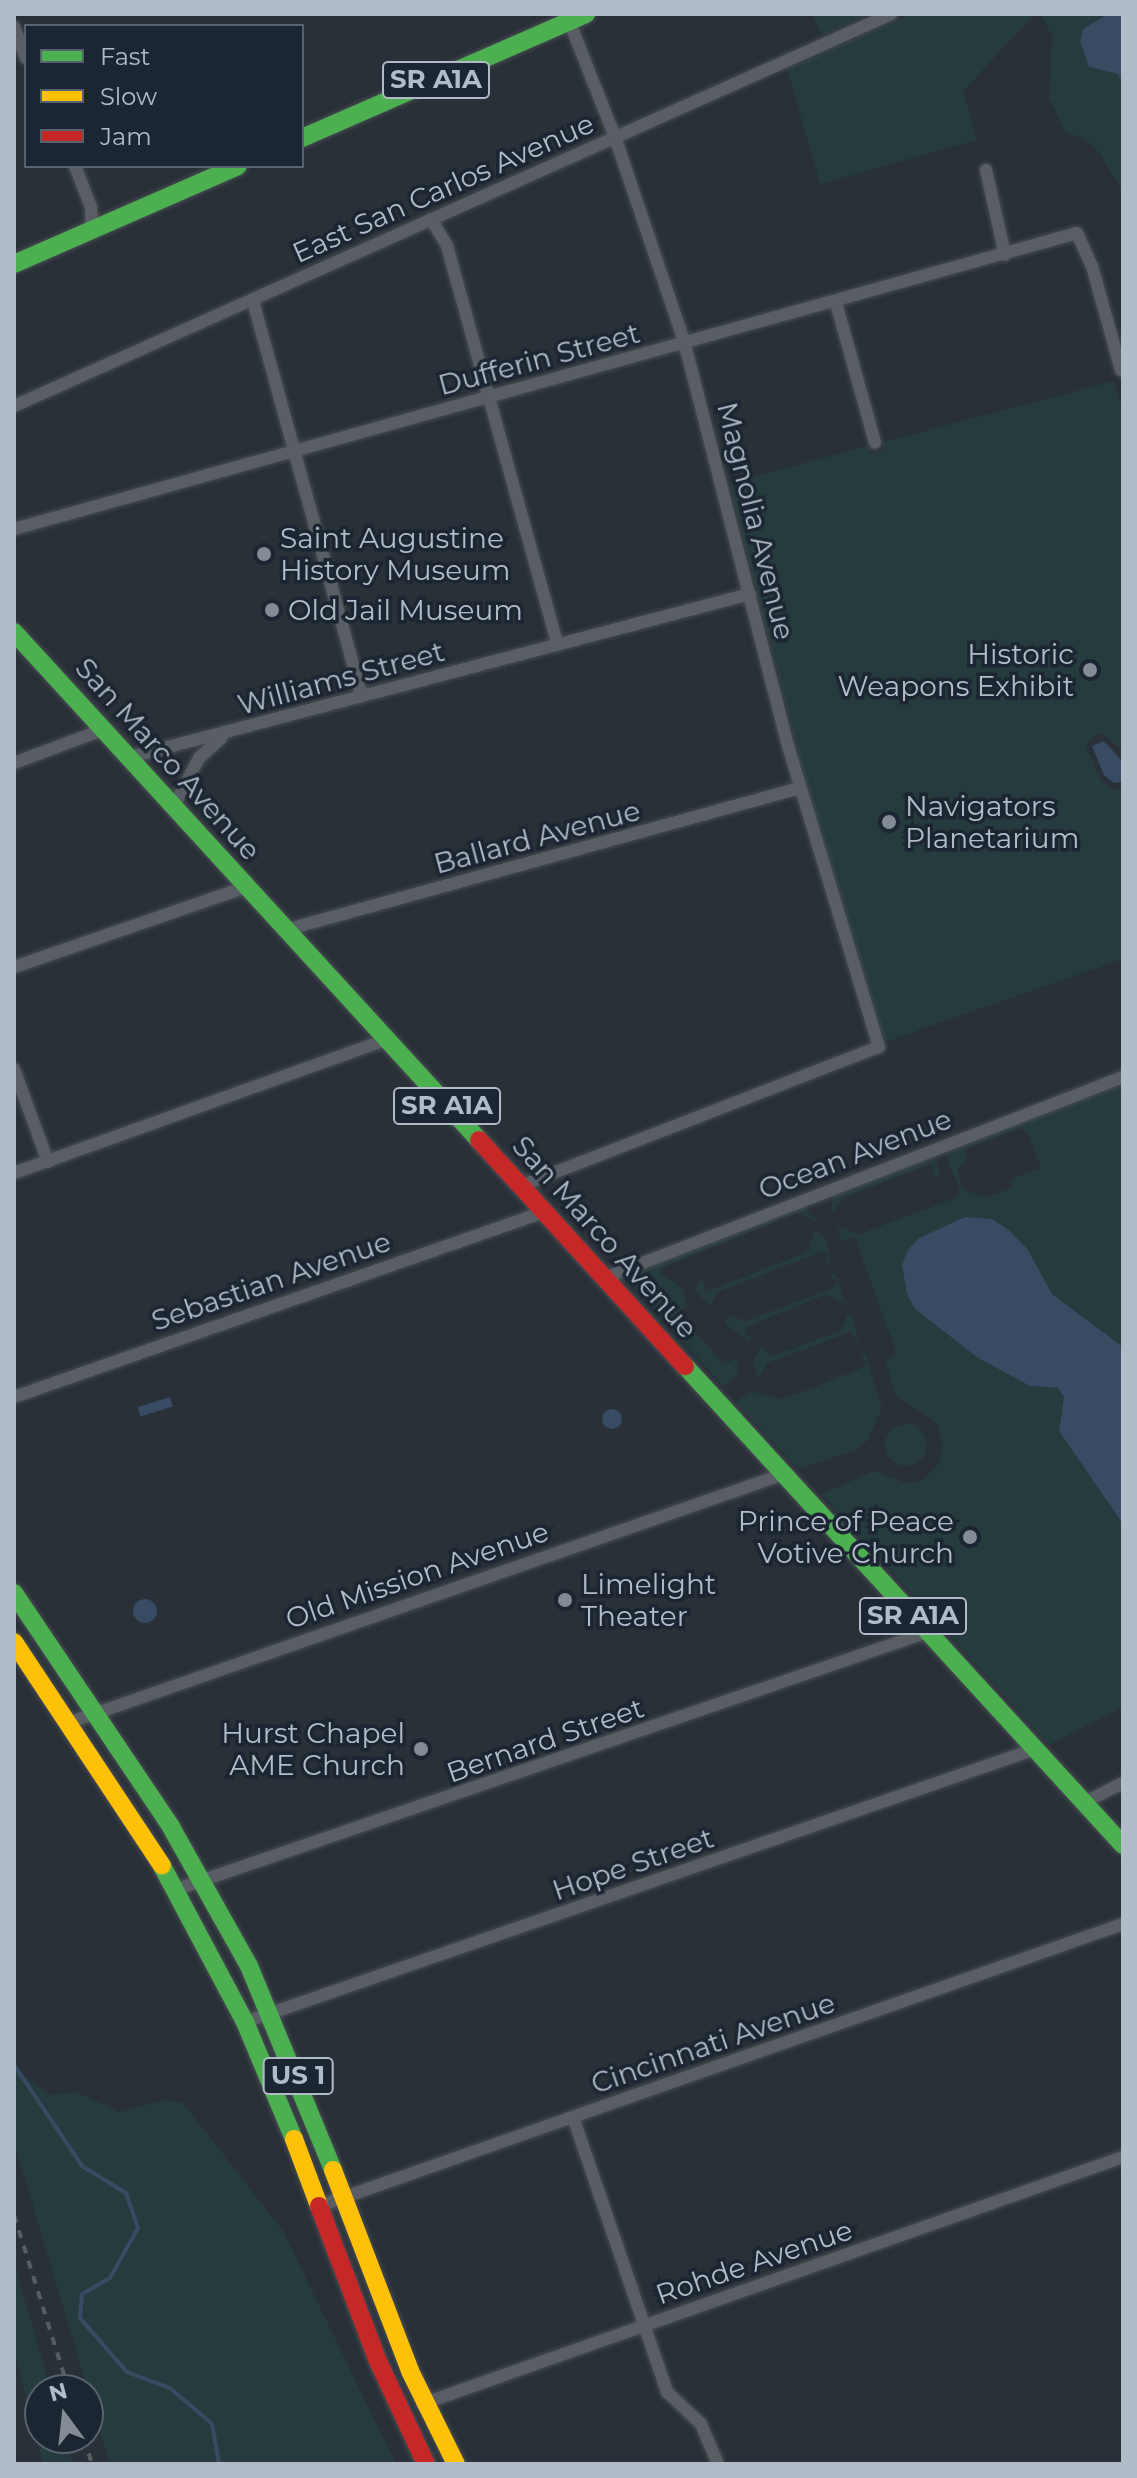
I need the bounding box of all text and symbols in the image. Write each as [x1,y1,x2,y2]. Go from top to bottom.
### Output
legend [24,24,304,168]
text: Fast [100,42,150,71]
road number: SR A1A [382,58,490,102]
text: Slow [100,82,157,111]
street label: East San Carlos Avenue [287,106,599,270]
text: Jam [100,122,152,151]
street label: Dufferin Street [435,316,643,402]
street label: Magnolia Avenue [710,399,802,643]
place label: Saint Augustine History Museum [280,521,511,587]
marker: Saint Augustine History Museum [255,545,273,563]
place label: Old Jail Museum [288,593,523,627]
marker: Old Jail Museum [263,601,281,619]
street label: Williams Street [234,634,448,722]
place label: Historic Weapons Exhibit [838,637,1074,703]
street label: San Marco Avenue [68,651,268,867]
marker: Historic Weapons Exhibit [1081,661,1099,679]
place label: Navigators Planetarium [905,789,1079,855]
street label: Ballard Avenue [430,793,644,881]
marker: Navigators Planetarium [880,813,898,831]
road number: SR A1A [393,1084,501,1128]
street label: Ocean Avenue [754,1102,956,1206]
street label: San Marco Avenue [505,1129,705,1345]
street label: Sebastian Avenue [147,1224,395,1338]
place label: Prince of Peace Votive Church [738,1504,954,1570]
street label: Old Mission Avenue [281,1514,553,1636]
marker: Prince of Peace Votive Church [961,1528,979,1546]
place label: Limelight Theater [581,1567,716,1633]
marker: Limelight Theater [556,1591,574,1609]
road number: SR A1A [859,1594,967,1638]
street label: Bernard Street [442,1691,648,1789]
place label: Hurst Chapel AME Church [221,1716,405,1782]
marker: Hurst Chapel AME Church [412,1740,430,1758]
street label: Hope Street [548,1821,718,1907]
street label: Cincinnati Avenue [587,1985,839,2101]
road number: US 1 [262,2054,334,2098]
street label: Rohde Avenue [651,2213,857,2311]
north arrow [24,2374,104,2454]
text: N [46,2377,70,2408]

